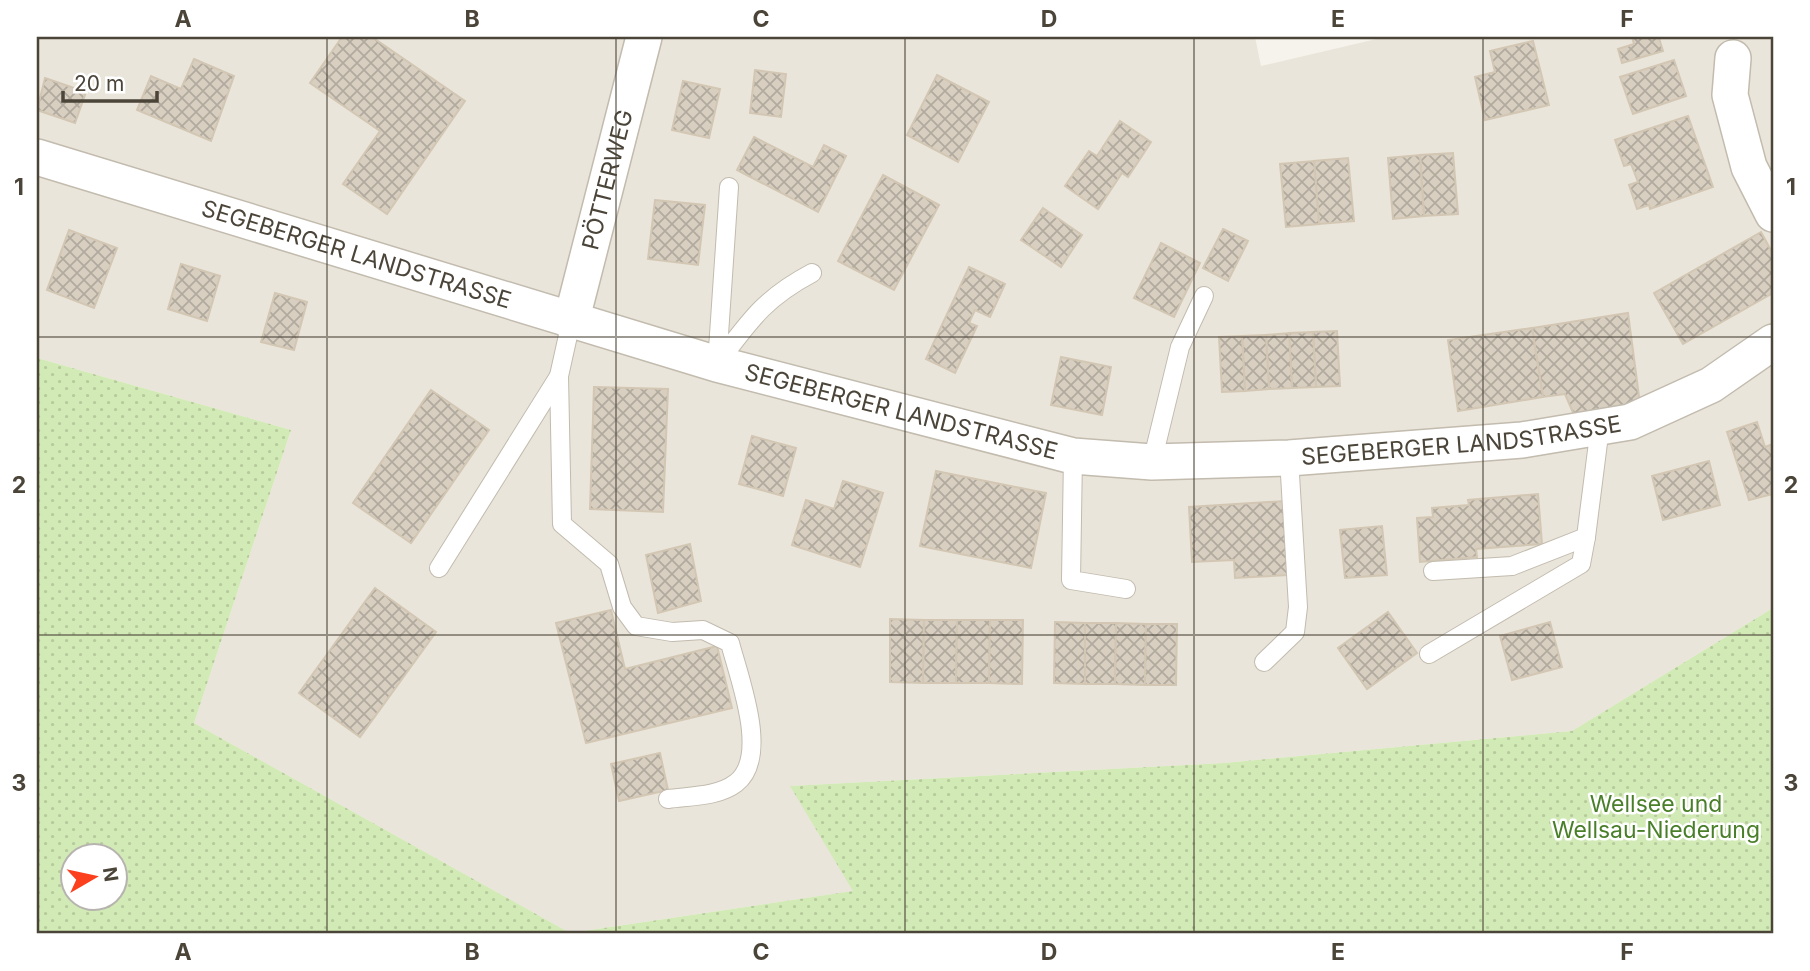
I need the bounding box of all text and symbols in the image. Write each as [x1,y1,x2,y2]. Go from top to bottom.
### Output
text: A [174,5,192,33]
text: B [464,5,480,33]
text: C [752,5,770,33]
text: D [1041,5,1057,33]
text: E [1331,5,1345,33]
text: F [1620,5,1634,33]
scale bar [63,60,158,104]
text: 20 m [74,71,124,96]
street label: PÖTTERWEG [576,107,639,253]
text: 1 [14,173,24,201]
text: 1 [1786,173,1796,201]
street label: SEGEBERGER LANDSTRASSE [198,194,515,315]
street label: SEGEBERGER LANDSTRASSE [742,358,1061,465]
street label: SEGEBERGER LANDSTRASSE [1300,410,1623,471]
text: 2 [12,471,26,499]
text: 2 [1784,471,1798,499]
text: 3 [12,769,26,797]
text: 3 [1784,769,1798,797]
park label: Wellsee und Wellsau-Niederung [1552,790,1760,844]
north arrow [60,842,130,912]
text: N [98,865,123,883]
text: A [174,938,192,966]
text: B [464,938,480,966]
text: C [752,938,770,966]
text: D [1041,938,1057,966]
text: E [1331,938,1345,966]
text: F [1620,938,1634,966]

